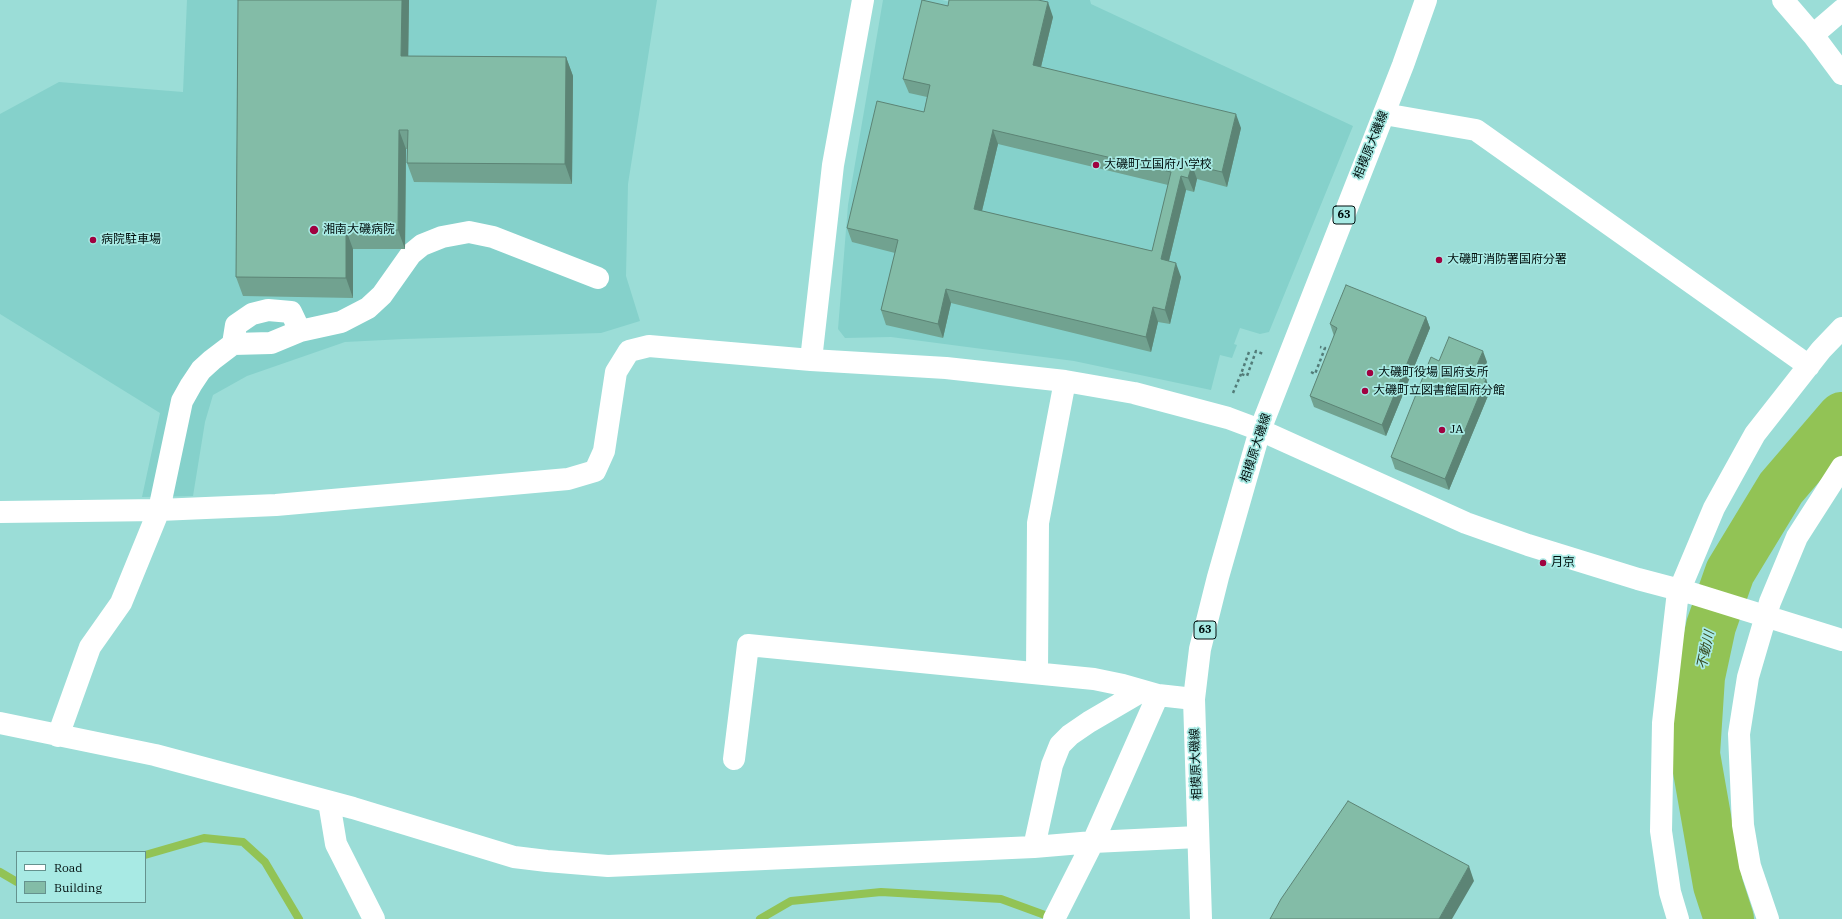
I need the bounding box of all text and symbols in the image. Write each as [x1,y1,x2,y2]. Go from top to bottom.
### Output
street label: 相模原大磯線 [1351,109,1391,181]
place label: 大磯町立国府小学校 [1104,158,1212,172]
marker: 大磯町立国府小学校 [1091,160,1101,170]
road number: 63 [1333,206,1355,224]
place label: 湘南大磯病院 [323,223,395,237]
marker: 湘南大磯病院 [308,224,320,236]
place label: 病院駐車場 [101,233,161,247]
marker: 病院駐車場 [88,235,98,245]
place label: 大磯町消防署国府分署 [1447,253,1567,267]
marker: 大磯町消防署国府分署 [1434,255,1444,265]
place label: 大磯町役場 国府支所 [1378,366,1489,380]
marker: 大磯町役場 国府支所 [1365,368,1375,378]
place label: 大磯町立図書館国府分館 [1373,384,1505,398]
marker: 大磯町立図書館国府分館 [1360,386,1370,396]
street label: 相模原大磯線 [1238,412,1274,484]
place label: JA [1450,423,1463,437]
marker: JA [1437,425,1447,435]
place label: 月京 [1551,556,1575,570]
marker: 月京 [1538,558,1548,568]
road number: 63 [1194,621,1216,639]
water label: 不動川 [1694,629,1718,671]
street label: 相模原大磯線 [1188,728,1204,800]
legend [16,851,146,903]
text: Road [54,860,83,875]
text: Building [54,880,102,895]

